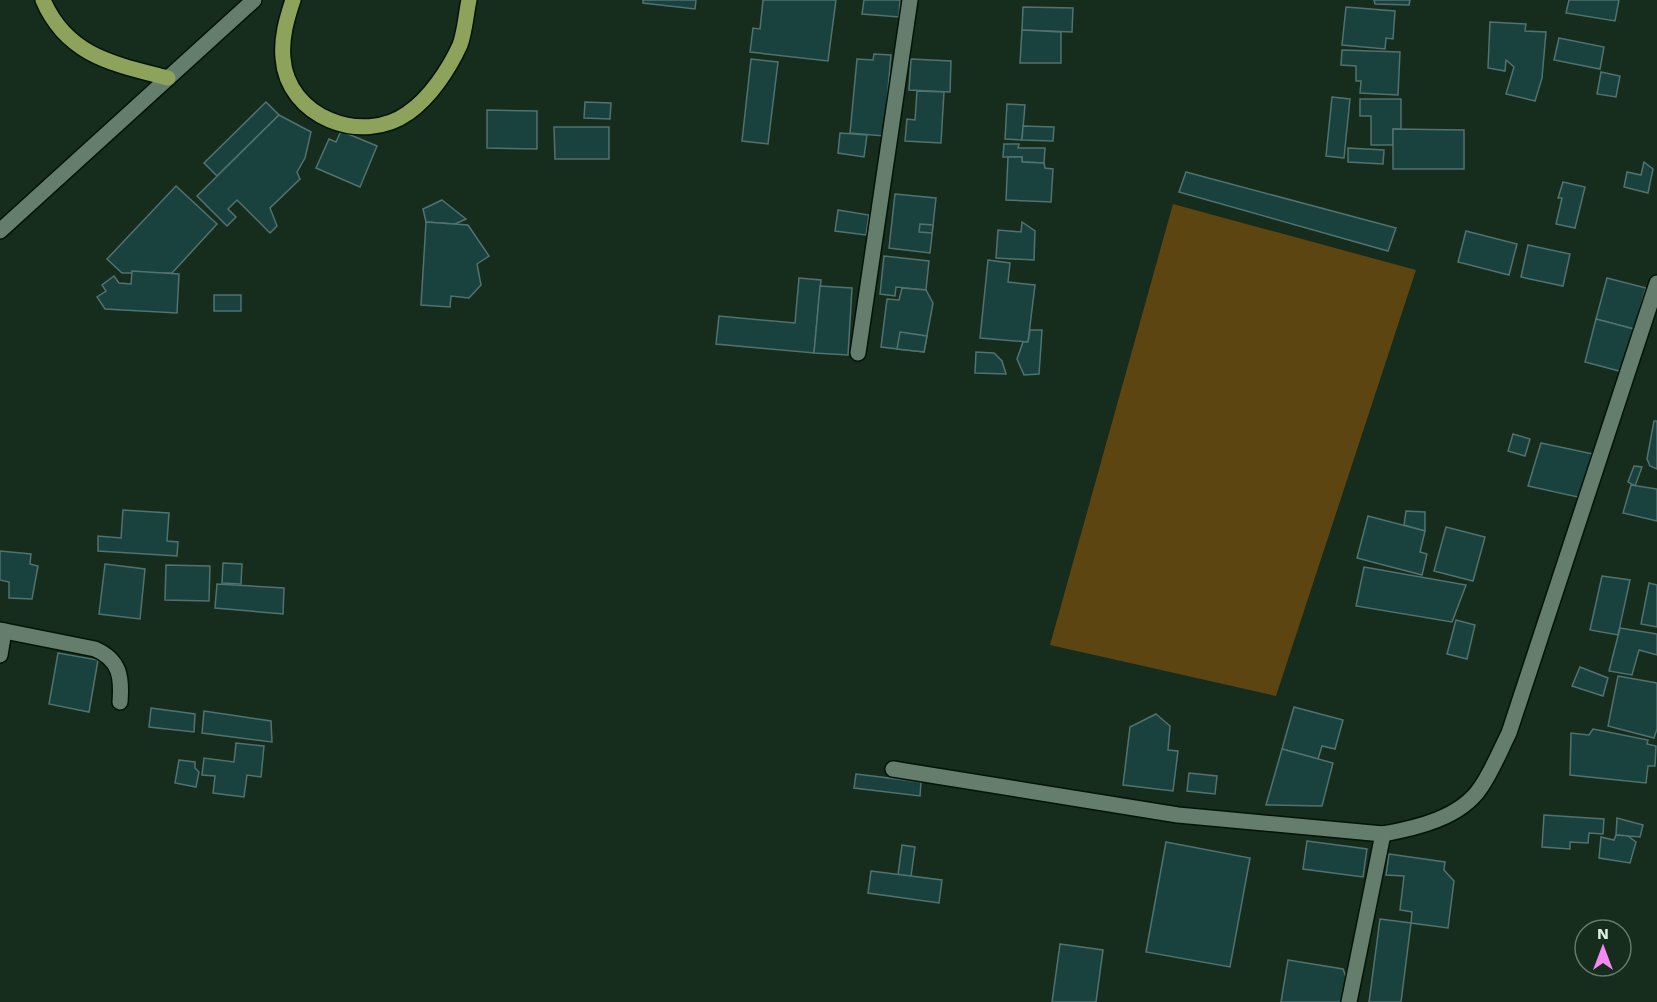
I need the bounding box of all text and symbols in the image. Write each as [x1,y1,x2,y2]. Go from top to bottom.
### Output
north arrow [1573,918,1633,978]
text: N [1597,924,1609,943]

